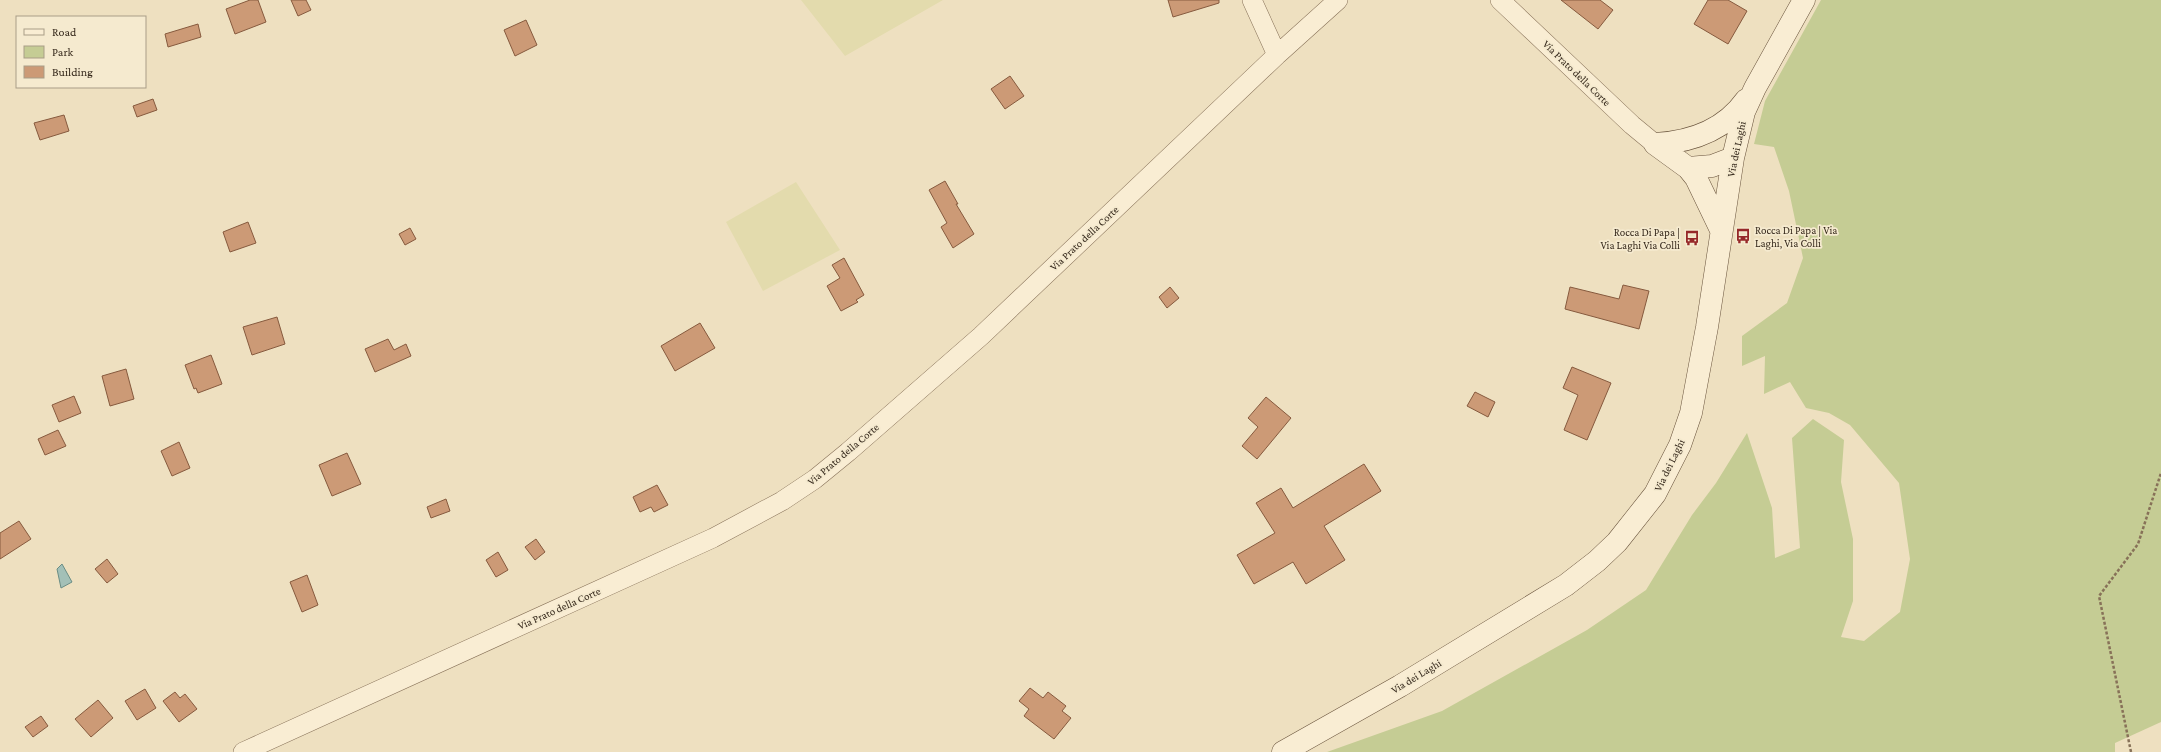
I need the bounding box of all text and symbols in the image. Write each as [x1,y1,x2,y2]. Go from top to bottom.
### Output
legend [16,16,146,88]
text: Road [52,25,77,39]
street label: Via Prato della Corte [1541,38,1613,108]
text: Park [52,45,74,59]
text: Building [52,65,93,79]
street label: Via dei Laghi [1724,120,1749,178]
street label: Via Prato della Corte [1047,203,1121,273]
place label: Rocca Di Papa | Via Laghi, Via Colli [1755,224,1837,250]
place label: Rocca Di Papa | Via Laghi Via Colli [1600,226,1680,252]
bus stop icon: Rocca Di Papa | Via Laghi, Via Colli [1734,227,1752,245]
bus stop icon: Rocca Di Papa | Via Laghi Via Colli [1683,229,1701,247]
street label: Via Prato della Corte [805,421,881,487]
street label: Via dei Laghi [1651,437,1688,493]
street label: Via Prato della Corte [516,584,602,632]
street label: Via dei Laghi [1389,656,1444,697]

